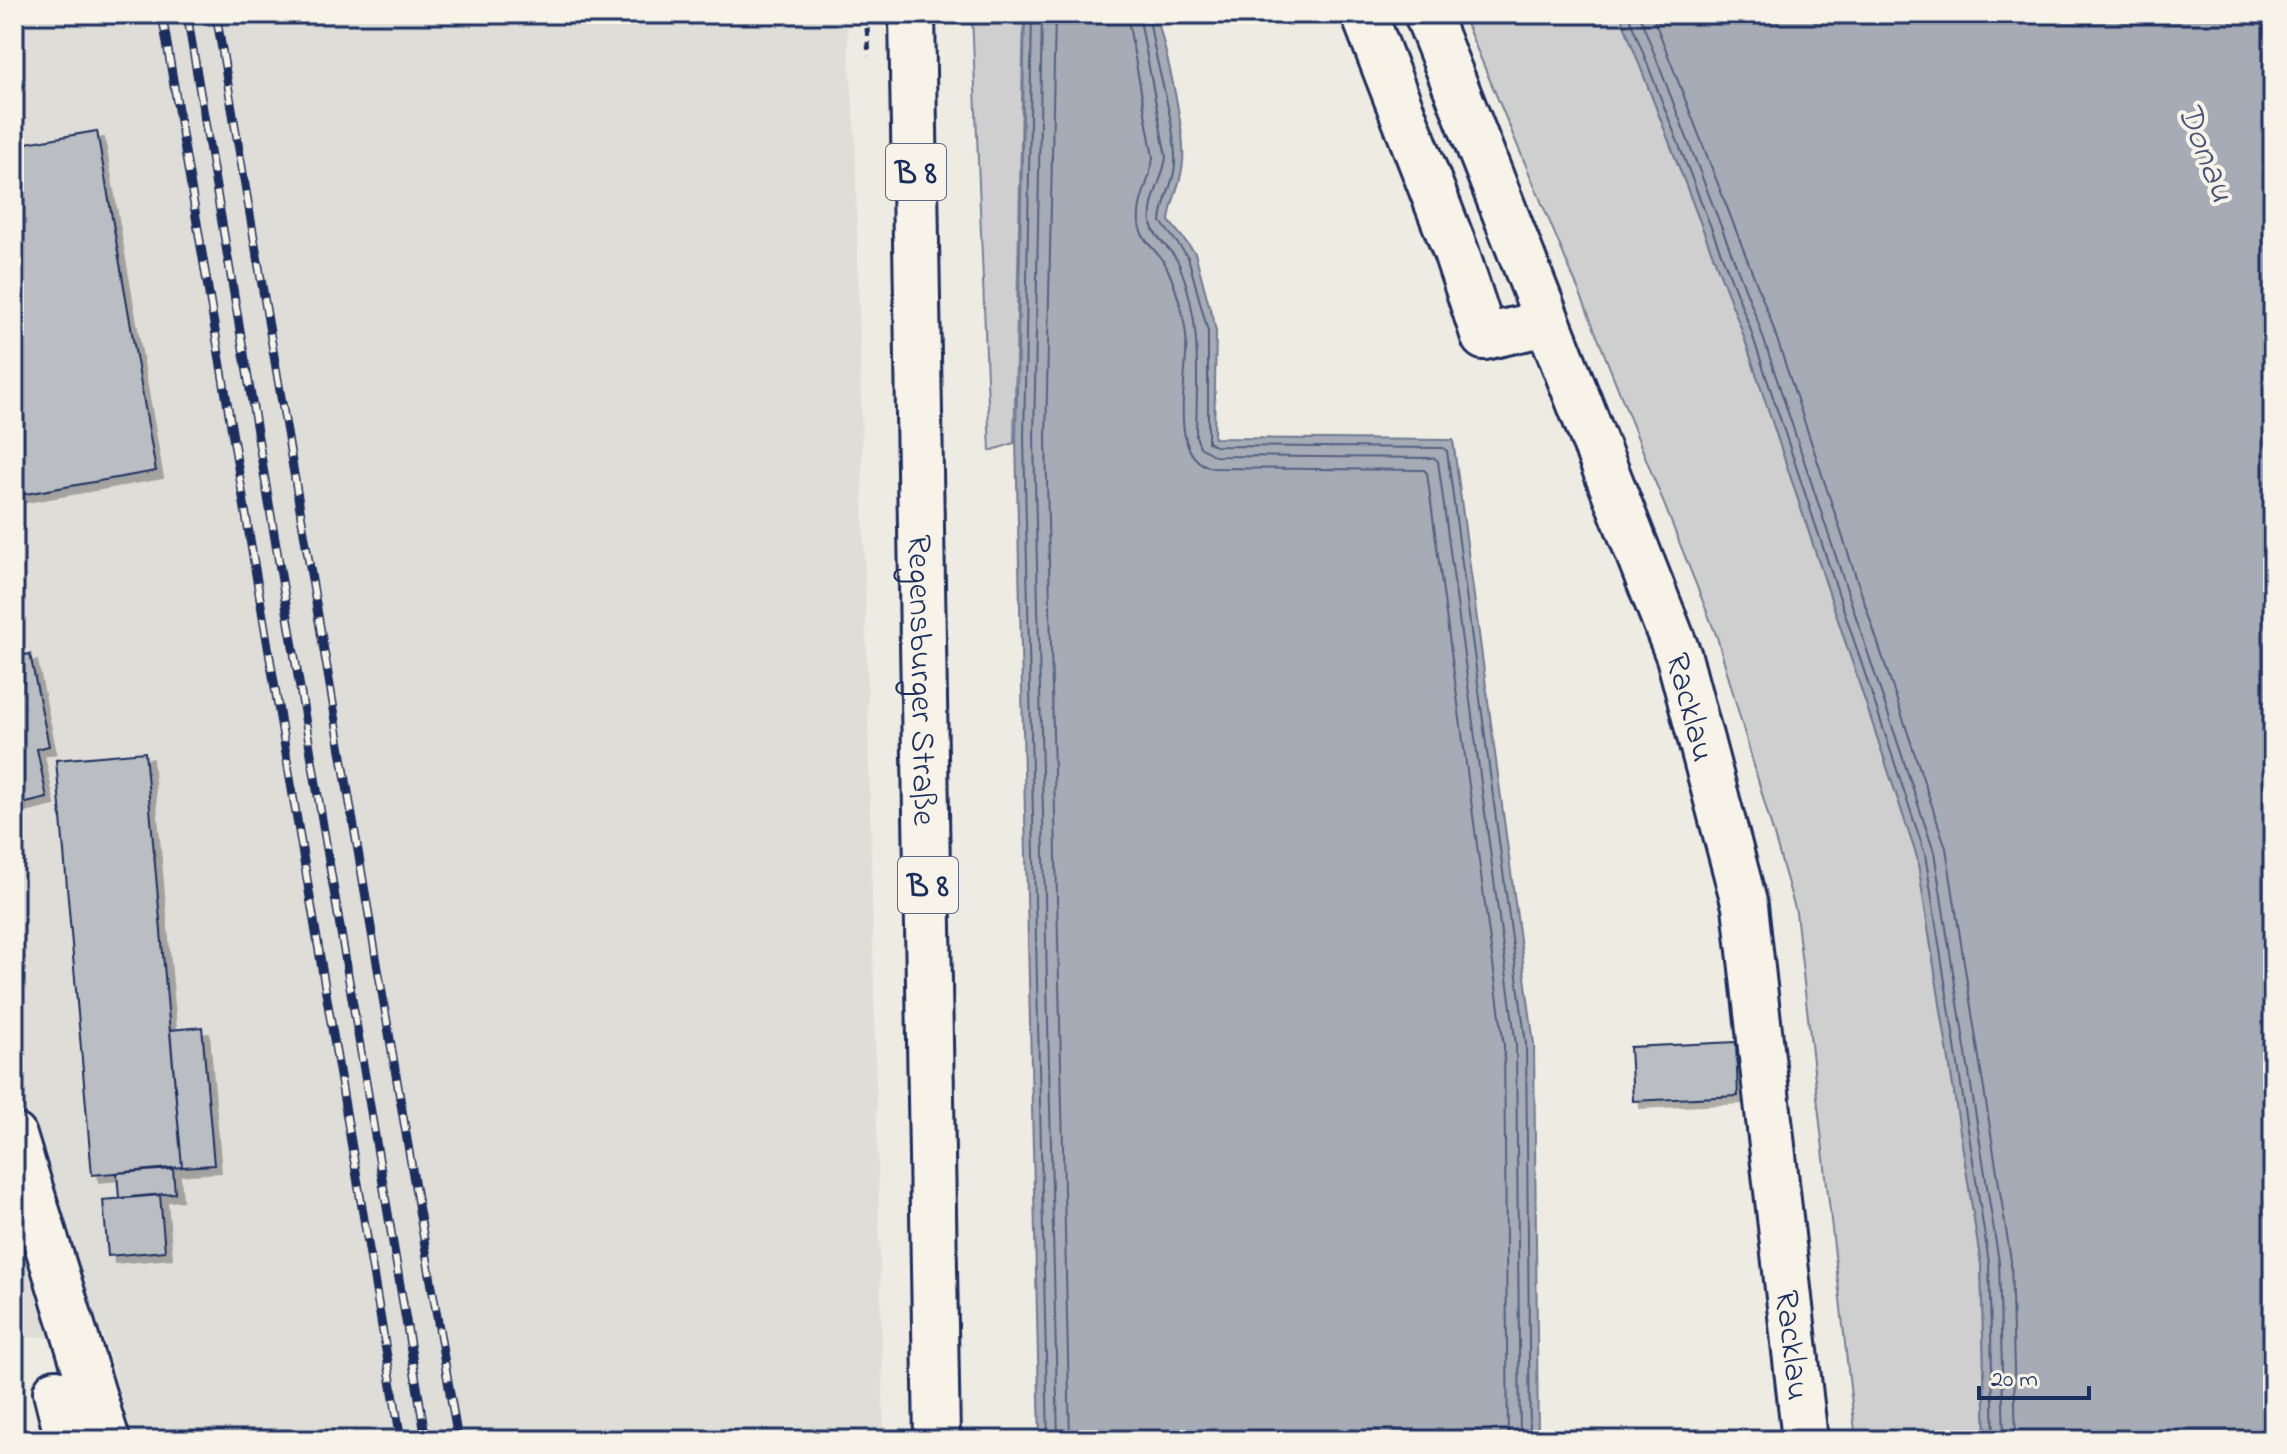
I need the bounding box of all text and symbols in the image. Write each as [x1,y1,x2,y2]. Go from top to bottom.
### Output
water label: Donau [2161,95,2247,210]
road number: B 8 [886,144,946,200]
street label: Regensburger Straße [892,534,947,827]
street label: Racklau [1650,648,1727,768]
road number: B 8 [898,857,958,913]
street label: Racklau [1759,1288,1821,1403]
scale bar [1979,1350,2089,1400]
text: 20 m [1991,1363,2038,1398]

